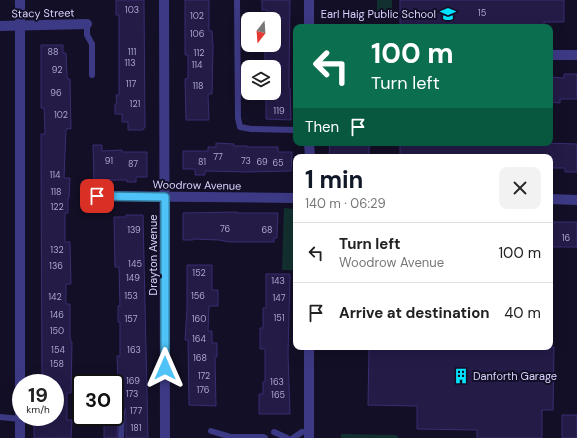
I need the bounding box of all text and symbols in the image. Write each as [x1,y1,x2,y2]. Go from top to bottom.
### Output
house number: 103 [125,4,139,16]
street label: Stacy Street [11,5,75,21]
school or university icon: Earl Haig Public School [439,5,457,23]
place label: Earl Haig Public School [321,7,436,21]
house number: 15 [478,7,486,19]
house number: 102 [190,10,204,22]
north arrow [241,12,281,52]
map controls [241,12,281,100]
house number: 106 [190,28,205,40]
text: 100 m [371,35,454,72]
icon: left [305,40,357,92]
house number: 88 [48,46,58,58]
house number: 111 [128,46,136,58]
house number: 112 [194,47,204,59]
house number: 113 [125,57,135,69]
house number: 114 [191,59,203,71]
button: layers [241,60,281,100]
house number: 92 [52,64,62,76]
text: Turn left [371,71,440,95]
house number: 117 [126,78,136,90]
house number: 118 [192,80,204,92]
house number: 96 [50,87,62,99]
house number: 121 [130,98,141,110]
house number: 119 [273,105,285,117]
house number: 102 [54,109,68,121]
icon: arrive [347,116,369,138]
text: Then [305,117,339,137]
house number: 77 [213,151,223,163]
house number: 91 [105,155,113,167]
house number: 73 [241,155,251,167]
house number: 81 [198,156,206,168]
house number: 69 [256,156,268,168]
house number: 65 [273,157,283,169]
house number: 87 [128,158,138,170]
text: 1 min [305,164,363,195]
button: close [499,167,541,209]
house number: 114 [49,169,61,181]
street label: Woodrow Avenue [152,177,242,193]
pin [80,179,114,213]
icon: arrive [86,185,108,207]
house number: 118 [50,186,62,198]
text: 140 m · 06:29 [305,195,386,212]
house number: 122 [50,201,64,213]
street label: Drayton Avenue [146,215,160,295]
house number: 76 [220,223,230,235]
house number: 139 [127,224,141,236]
house number: 68 [261,224,273,236]
house number: 16 [562,232,571,244]
text: Turn left [339,234,400,254]
icon: left [305,242,327,264]
text: 100 m [498,243,541,263]
house number: 132 [50,244,64,256]
text: Woodrow Avenue [339,254,444,271]
house number: 145 [128,258,142,270]
house number: 136 [49,260,63,272]
house number: 152 [192,267,206,279]
house number: 149 [126,272,140,284]
house number: 143 [271,275,285,287]
house number: 153 [124,290,138,302]
house number: 156 [191,290,205,302]
house number: 142 [48,291,62,303]
house number: 147 [272,292,286,304]
icon: arrive [305,302,327,324]
text: Arrive at destination [339,303,490,323]
text: 40 m [504,303,541,323]
house number: 146 [50,309,64,321]
house number: 151 [273,312,285,324]
house number: 157 [125,313,138,325]
house number: 160 [192,313,206,325]
house number: 150 [50,325,64,337]
house number: 164 [192,333,206,345]
house number: 154 [51,344,65,356]
house number: 163 [127,344,141,356]
position arrow [144,347,186,389]
house number: 168 [193,352,207,364]
house number: 158 [50,358,64,370]
building icon: Danforth Garage [452,367,470,385]
place label: Danforth Garage [473,369,557,383]
house number: 172 [198,370,210,382]
speed limit sign: 30 [72,374,124,426]
house number: 169 [126,375,140,387]
house number: 163 [270,376,284,388]
text: 19 [28,382,48,408]
house number: 176 [196,384,210,396]
house number: 173 [126,388,138,400]
house number: 165 [271,389,285,401]
text: km/h [26,403,50,416]
house number: 177 [130,405,142,417]
house number: 181 [131,422,142,434]

